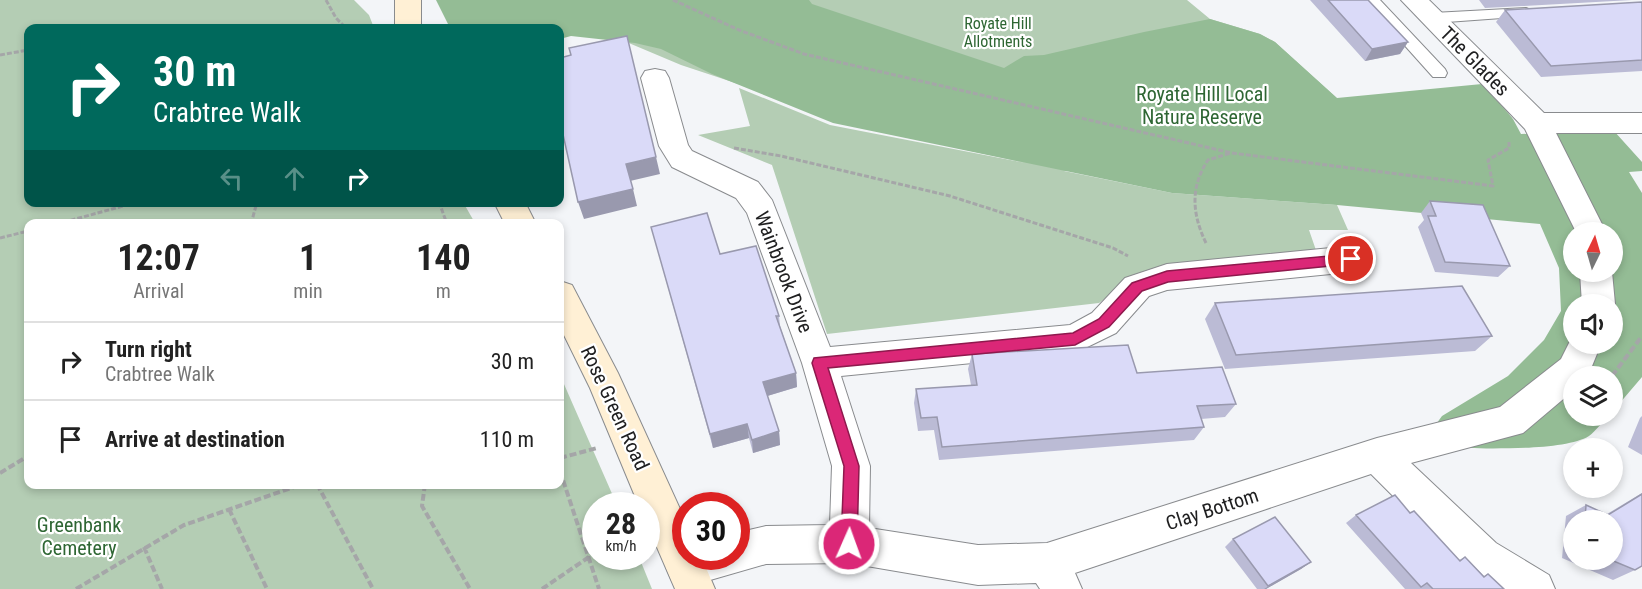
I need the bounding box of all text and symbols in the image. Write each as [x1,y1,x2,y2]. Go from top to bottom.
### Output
park label: Royate Hill Allotments [964,14,1032,51]
street label: The Glades [1435,21,1515,101]
text: 30 m [153,47,236,96]
icon: right [54,48,132,126]
park label: Royate Hill Local Nature Reserve [1136,82,1268,129]
text: Crabtree Walk [153,97,301,129]
icon: left [215,162,248,195]
icon: ahead [278,162,311,195]
icon: right [341,162,374,195]
street label: Wainbrook Drive [750,208,818,336]
north arrow [1563,222,1623,282]
map controls [1563,222,1623,570]
pin [1325,233,1376,284]
text: 12:07 [117,237,200,279]
text: 1 [299,237,317,279]
text: 140 [416,237,471,279]
icon: arrive [1334,242,1367,275]
text: Arrival [133,279,184,303]
text: min [293,279,323,303]
text: m [436,279,451,303]
button: sound [1563,294,1623,354]
text: Turn right [105,337,192,362]
street label: Rose Green Road [576,342,654,474]
icon: right [54,345,87,378]
text: 30 m [491,349,534,374]
text: Crabtree Walk [105,362,215,386]
button: layers [1563,366,1623,426]
icon: arrive [54,423,87,456]
text: Arrive at destination [105,427,285,452]
text: 110 m [480,427,534,452]
button: + [1563,438,1623,498]
street label: Clay Bottom [1163,483,1261,535]
speed limit sign: 30 [672,492,750,570]
text: 28 [606,506,636,541]
button: − [1563,510,1623,570]
position arrow [817,512,881,576]
park label: Greenbank Cemetery [37,513,121,560]
text: km/h [606,537,636,555]

